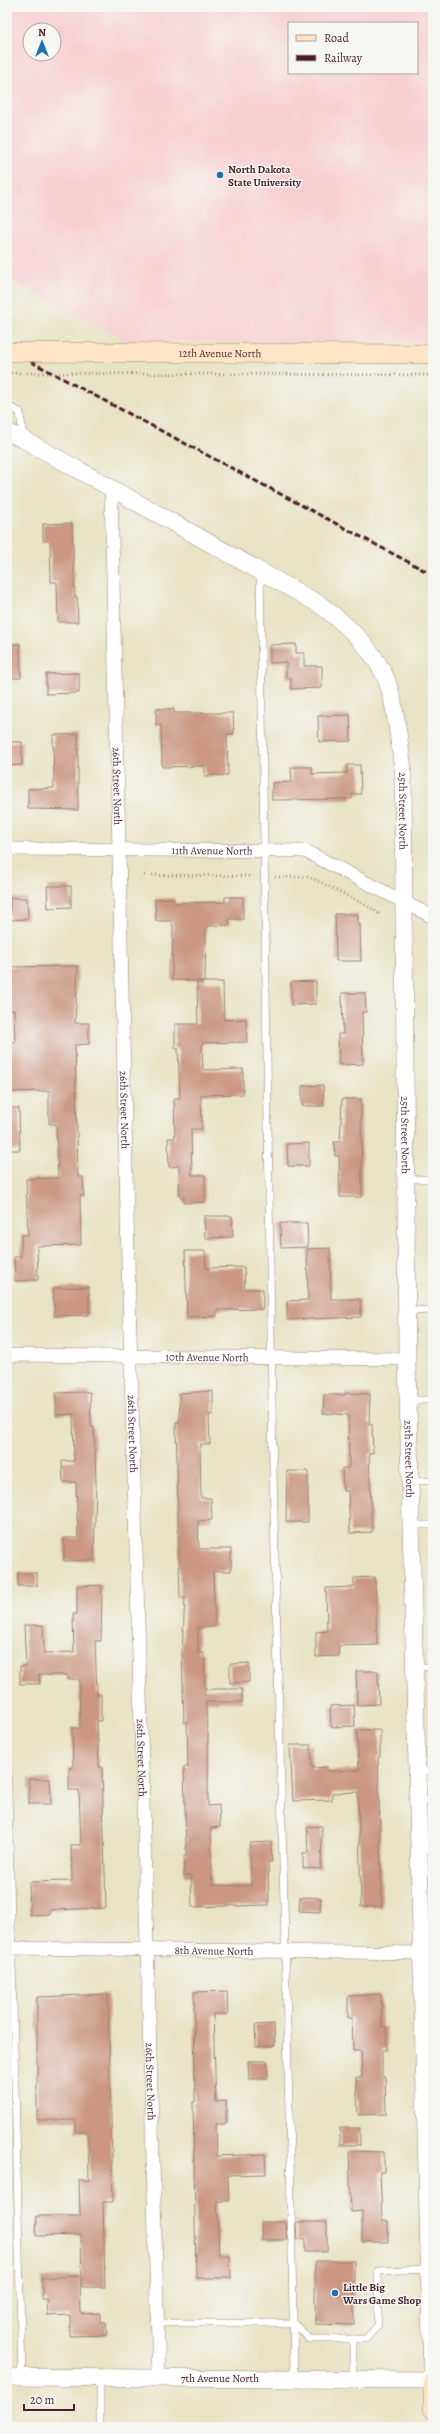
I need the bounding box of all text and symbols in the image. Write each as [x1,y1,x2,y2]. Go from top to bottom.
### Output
north arrow [22,22,62,62]
legend [288,22,418,74]
text: N [38,25,46,40]
text: Road [324,30,350,46]
text: Railway [324,50,363,66]
place label: North Dakota State University [228,162,302,190]
marker: North Dakota State University [215,170,225,180]
street label: 12th Avenue North [179,345,261,361]
street label: 26th Street North [109,747,126,825]
street label: 25th Street North [396,772,411,850]
street label: 11th Avenue North [171,843,253,858]
street label: 26th Street North [116,1071,133,1149]
street label: 25th Street North [398,1096,413,1174]
street label: 10th Avenue North [165,1349,249,1365]
street label: 26th Street North [124,1394,141,1473]
street label: 25th Street North [401,1420,418,1498]
street label: 26th Street North [133,1718,150,1797]
street label: 8th Avenue North [174,1943,254,1958]
street label: 26th Street North [142,2042,159,2121]
place label: Little Big Wars Game Shop [342,2280,421,2308]
marker: Little Big Wars Game Shop [330,2288,340,2298]
street label: 7th Avenue North [181,2371,259,2386]
scale bar [24,2386,74,2412]
text: 20 m [30,2392,54,2408]

